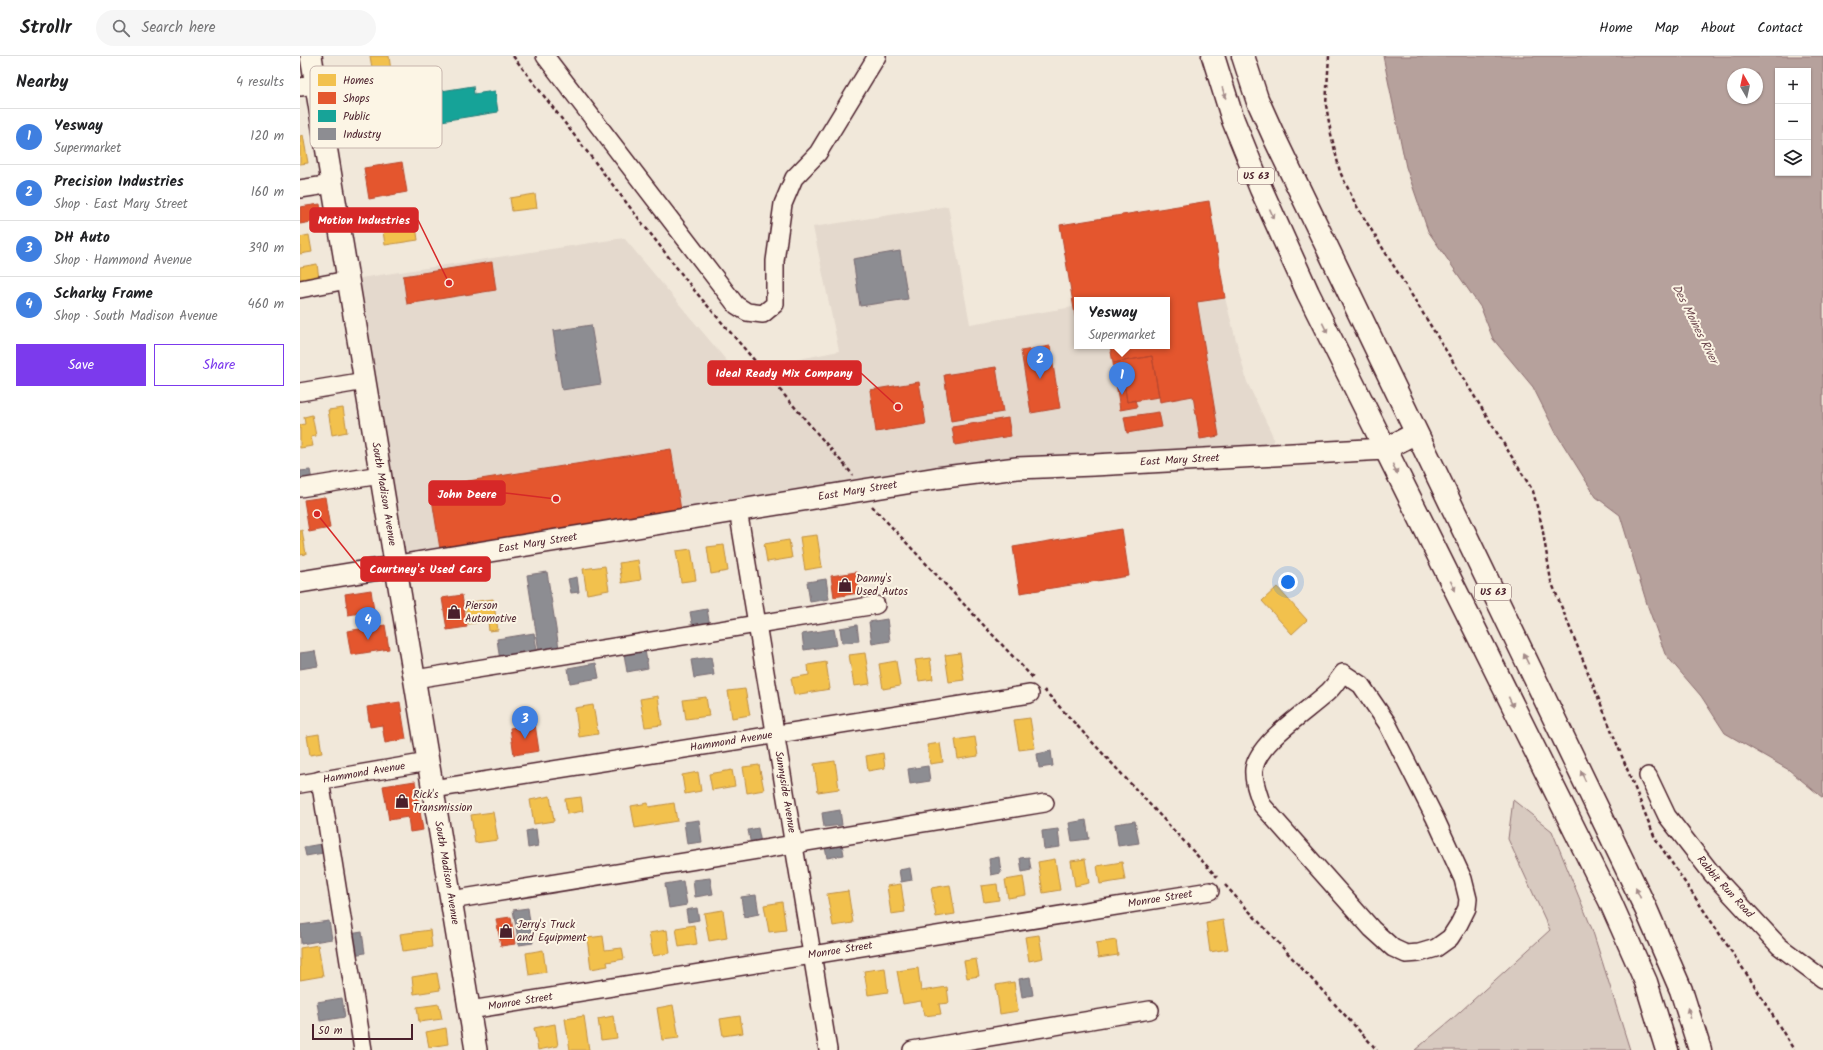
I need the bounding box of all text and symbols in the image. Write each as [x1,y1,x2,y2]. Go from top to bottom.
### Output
search box [96,10,376,46]
text: Strollr [20,13,72,43]
text: Search here [142,16,216,40]
icon: search [110,17,132,39]
text: Home [1599,17,1633,39]
text: Map [1655,17,1679,39]
text: About [1701,17,1735,39]
text: Contact [1757,17,1803,39]
legend [310,66,442,148]
north arrow [1727,68,1763,104]
map controls [1775,68,1811,176]
button: + [1775,68,1811,104]
text: Nearby [16,69,68,96]
text: 4 results [236,72,284,93]
text: Homes [343,72,374,90]
one-way arrow [1222,88,1228,100]
text: Shops [343,90,370,108]
button: − [1775,104,1811,140]
text: Public [343,108,370,126]
text: Yesway [54,114,103,138]
text: 1 [27,126,31,147]
text: 120 m [250,126,284,147]
text: Industry [343,126,382,144]
text: Supermarket [54,138,121,159]
button: layers [1775,140,1811,176]
road number: US 63 [1238,168,1274,184]
text: Precision Industries [54,170,184,194]
text: 2 [25,182,33,203]
text: 160 m [251,182,284,203]
text: Shop · East Mary Street [54,194,188,215]
callout: Motion Industries [310,208,418,232]
one-way arrow [1269,208,1275,220]
text: Motion Industries [318,211,411,230]
text: DH Auto [54,226,110,250]
text: 3 [25,238,33,259]
text: 390 m [248,238,284,259]
text: Shop · Hammond Avenue [54,250,192,271]
water label: Des Moines River [1667,281,1725,370]
text: Scharky Frame [54,282,153,306]
text: 4 [25,294,33,315]
text: 460 m [248,294,284,315]
popup [1074,297,1170,349]
text: Yesway [1088,301,1137,325]
text: Shop · South Madison Avenue [54,306,218,327]
one-way arrow [1322,322,1328,333]
text: Supermarket [1088,325,1156,346]
button: Save [16,344,146,386]
button: Share [154,344,284,386]
pin: 2 [1027,346,1053,379]
callout: Ideal Ready Mix Company [708,361,861,385]
pin: 1 [1109,362,1135,395]
text: Ideal Ready Mix Company [715,364,853,383]
street label: South Madison Avenue [366,441,401,547]
street label: East Mary Street [1139,449,1221,471]
one-way arrow [1392,464,1398,475]
street label: East Mary Street [817,476,899,506]
callout: John Deere [429,481,505,505]
text: John Deere [437,485,497,504]
street label: East Mary Street [497,528,580,558]
callout: Courtney's Used Cars [361,557,490,581]
text: Courtney's Used Cars [369,560,483,579]
place label: Danny's Used Autos [856,570,908,601]
your location [1278,572,1298,592]
shop icon: Danny's Used Autos [837,577,853,593]
one-way arrow [1450,580,1456,591]
road number: US 63 [1475,584,1511,600]
place label: Pierson Automotive [465,597,516,628]
shop icon: Pierson Automotive [446,604,462,620]
pin: 4 [355,607,381,640]
one-way arrow [1523,653,1529,664]
one-way arrow [1508,696,1514,708]
pin: 3 [512,706,538,739]
street label: Hammond Avenue [689,726,774,757]
street label: Sunnyside Avenue [769,750,801,834]
street label: Hammond Avenue [321,757,407,789]
one-way arrow [1580,770,1586,781]
place label: Rick's Transmission [413,786,473,817]
shop icon: Rick's Transmission [394,793,410,809]
street label: South Madison Avenue [429,820,464,926]
street label: Rabbit Run Road [1692,852,1758,923]
street label: Monroe Street [1126,885,1195,913]
one-way arrow [1635,887,1641,899]
place label: Jerry's Truck and Equipment [517,916,587,947]
shop icon: Jerry's Truck and Equipment [498,923,514,939]
street label: Monroe Street [806,936,875,965]
street label: Monroe Street [487,988,555,1016]
one-way arrow [1685,1006,1691,1018]
scale bar [312,1022,413,1041]
text: 50 m [318,1022,343,1040]

